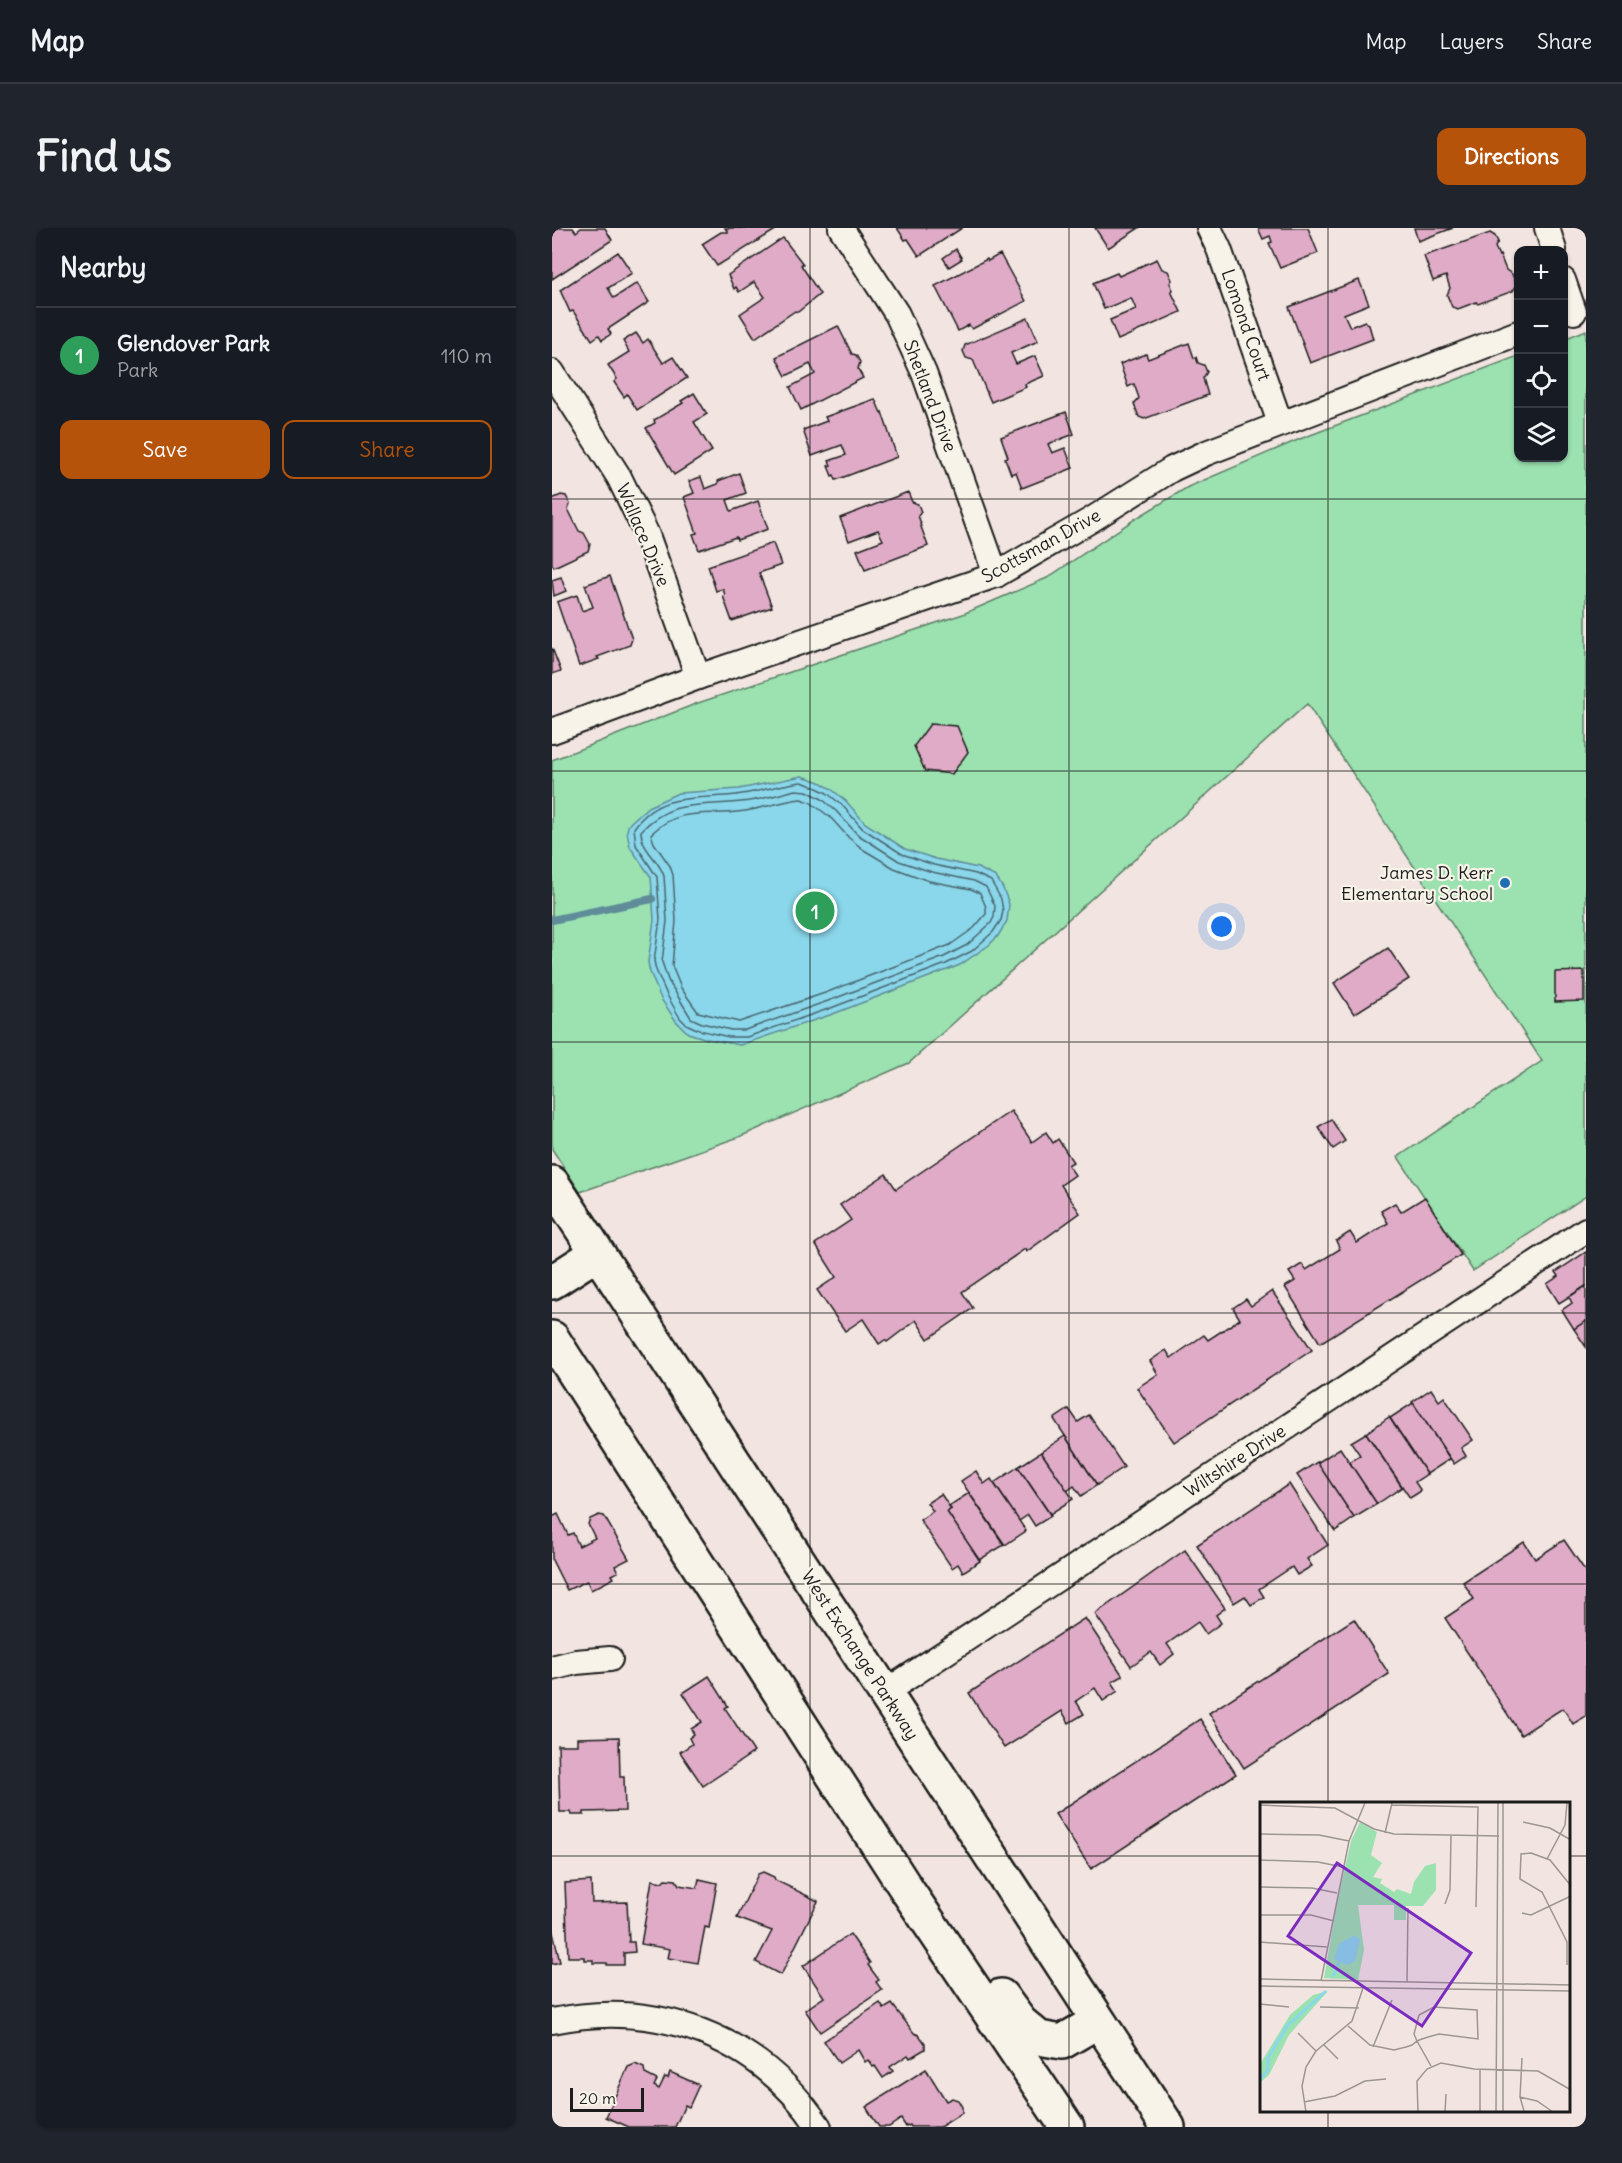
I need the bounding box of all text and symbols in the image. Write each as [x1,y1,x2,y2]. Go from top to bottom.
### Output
text: Map [30,23,84,59]
text: Map [1366,28,1406,55]
text: Layers [1439,28,1504,55]
text: Share [1537,28,1592,55]
button: Directions [1437,128,1586,185]
text: Find us [36,130,172,182]
map controls [1514,246,1568,462]
button: + [1514,246,1568,300]
text: Nearby [60,251,146,284]
street label: Lomond Court [1217,266,1276,384]
button: − [1514,300,1568,354]
text: Glendover Park [117,329,270,357]
street label: Shetland Drive [899,336,962,455]
text: 1 [76,343,83,368]
text: 110 m [441,343,492,368]
button: locate [1514,354,1568,408]
text: Park [117,357,158,382]
button: layers [1514,408,1568,462]
button: Save [60,420,270,479]
button: Share [282,420,492,479]
street label: Wallace Drive [611,480,675,590]
street label: Scottsman Drive [977,503,1104,588]
place label: James D. Kerr Elementary School [1341,861,1494,905]
marker: James D. Kerr Elementary School [1498,876,1512,890]
pin: 1 [796,888,834,934]
your location [1207,912,1236,941]
street label: Wiltshire Drive [1180,1419,1290,1502]
street label: West Exchange Parkway [797,1565,924,1744]
inset map [1260,1802,1571,2112]
scale bar [570,2085,644,2112]
text: 20 m [579,2088,616,2108]

